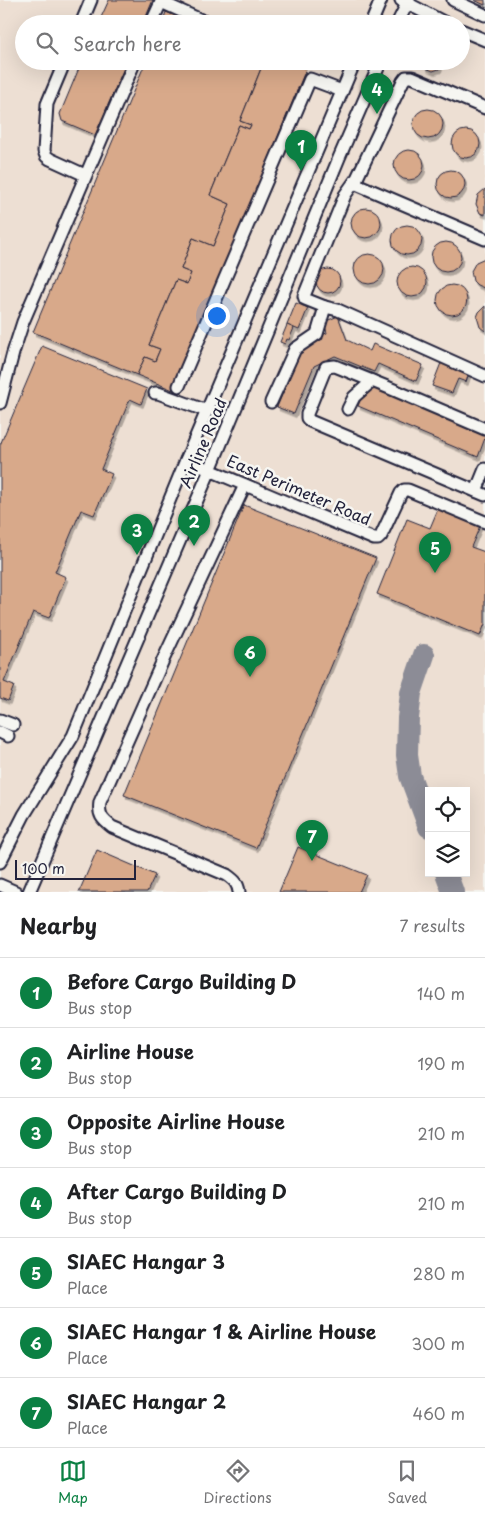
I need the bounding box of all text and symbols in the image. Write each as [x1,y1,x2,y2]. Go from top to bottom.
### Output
search box [15,15,470,70]
icon: search [33,29,61,57]
text: Search here [73,29,182,57]
pin: 4 [361,73,393,114]
pin: 1 [285,130,317,171]
your location [204,303,230,329]
street label: Airline Road [172,394,232,491]
street label: East Perimeter Road [224,448,375,530]
pin: 2 [178,505,210,546]
pin: 3 [121,514,153,555]
pin: 5 [419,532,451,573]
pin: 6 [234,636,266,677]
map controls [425,787,470,877]
button: locate [425,787,470,832]
pin: 7 [296,820,328,861]
button: layers [425,832,470,877]
scale bar [15,857,136,880]
text: 100 m [22,858,65,879]
text: Nearby [20,909,97,941]
text: 7 results [400,913,465,937]
text: Before Cargo Building D [67,967,296,995]
text: 1 [32,981,40,1005]
text: 140 m [417,981,465,1005]
text: Bus stop [67,995,132,1019]
text: Airline House [67,1037,194,1065]
text: 2 [30,1051,42,1075]
text: 190 m [417,1051,465,1075]
text: Bus stop [67,1065,132,1089]
text: Opposite Airline House [67,1107,285,1135]
text: 3 [31,1121,41,1145]
text: 210 m [417,1121,465,1145]
text: Bus stop [67,1135,132,1159]
text: After Cargo Building D [67,1177,287,1205]
text: 4 [31,1191,41,1215]
text: 210 m [417,1191,465,1215]
text: Bus stop [67,1205,132,1229]
text: SIAEC Hangar 3 [67,1247,225,1275]
text: 5 [31,1261,41,1285]
text: 280 m [413,1261,465,1285]
text: Place [67,1275,108,1299]
text: SIAEC Hangar 1 & Airline House [67,1317,376,1345]
text: 6 [30,1331,42,1355]
text: 300 m [411,1331,465,1355]
text: Place [67,1345,108,1369]
text: SIAEC Hangar 2 [67,1387,226,1415]
text: 7 [31,1401,41,1425]
text: 460 m [413,1401,465,1425]
text: Place [67,1415,108,1439]
tab: Map [58,1457,88,1508]
tab: Directions [204,1457,272,1508]
tab: Saved [387,1457,427,1508]

